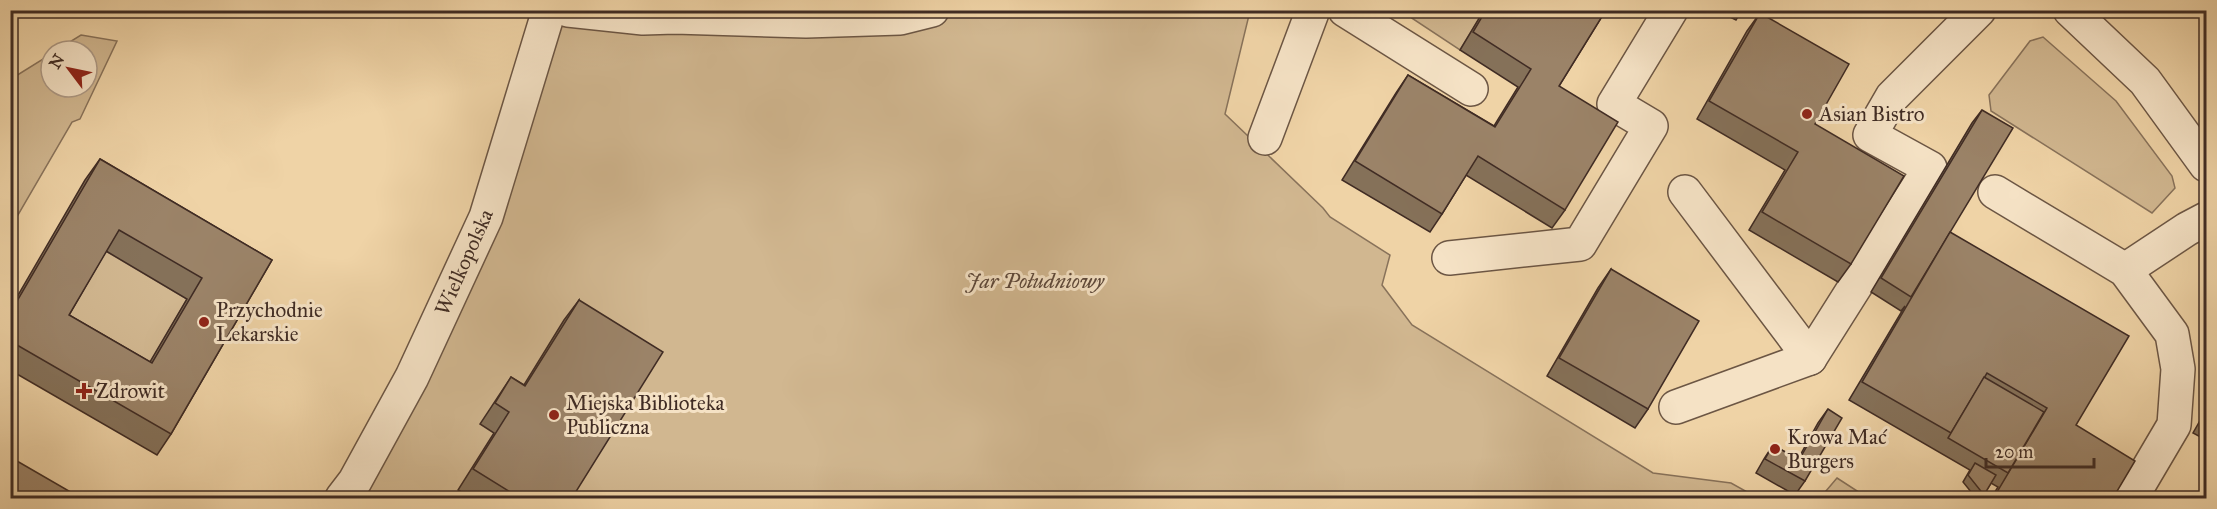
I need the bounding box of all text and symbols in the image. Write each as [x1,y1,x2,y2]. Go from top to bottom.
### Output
north arrow [39,39,99,99]
text: N [45,50,69,72]
place label: Asian Bistro [1818,101,1925,127]
marker: Asian Bistro [1800,107,1814,121]
street label: Wielkopolska [429,205,499,319]
park label: Jar Południowy [965,268,1105,294]
place label: Przychodnie Lekarskie [216,297,323,347]
marker: Przychodnie Lekarskie [197,315,211,329]
place label: Zdrowit [96,378,165,404]
marker: Zdrowit [77,384,91,398]
place label: Miejska Biblioteka Publiczna [566,390,724,440]
marker: Miejska Biblioteka Publiczna [547,408,561,422]
place label: Krowa Mać Burgers [1787,424,1888,474]
scale bar [1986,431,2094,469]
text: 20 m [1995,441,2033,463]
marker: Krowa Mać Burgers [1768,442,1782,456]

